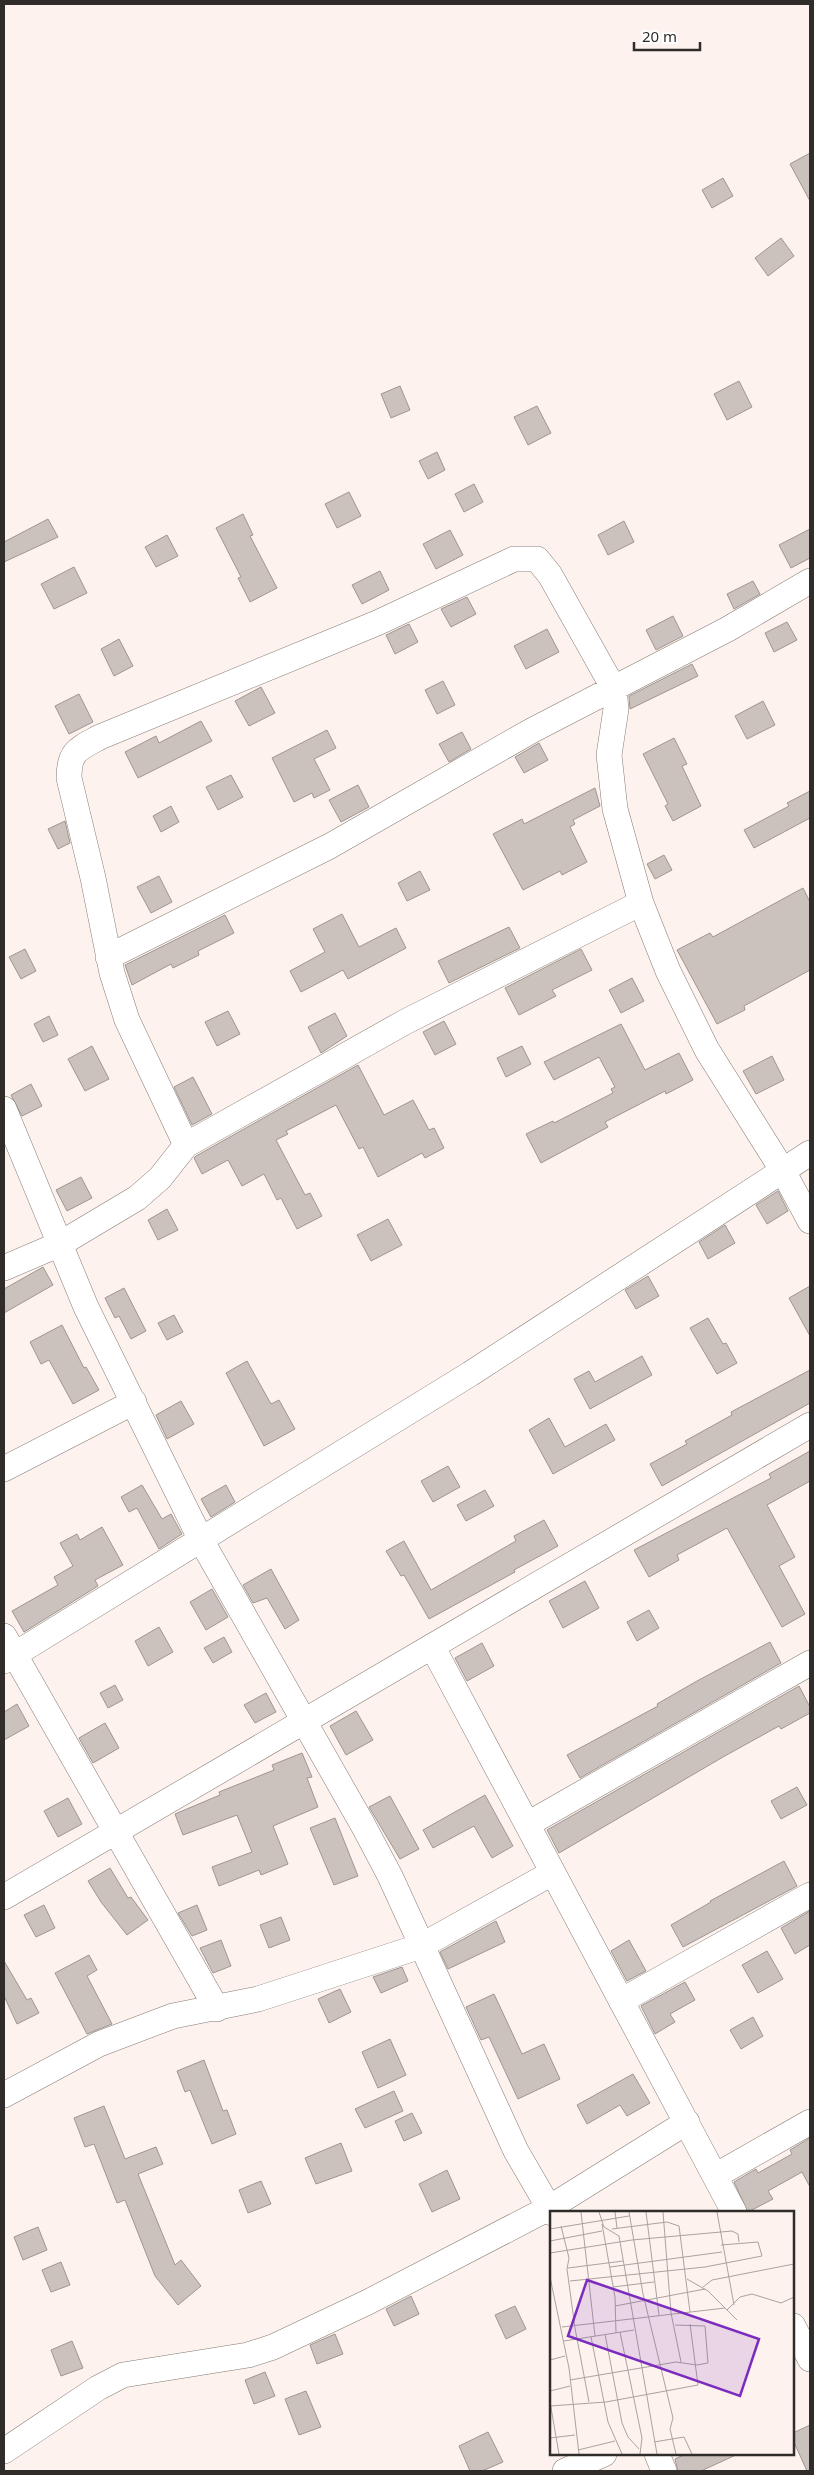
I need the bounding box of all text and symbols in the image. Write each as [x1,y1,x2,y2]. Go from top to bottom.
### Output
scale bar [634,20,700,52]
text: 20 m [642,26,677,46]
inset map [550,2211,794,2455]

